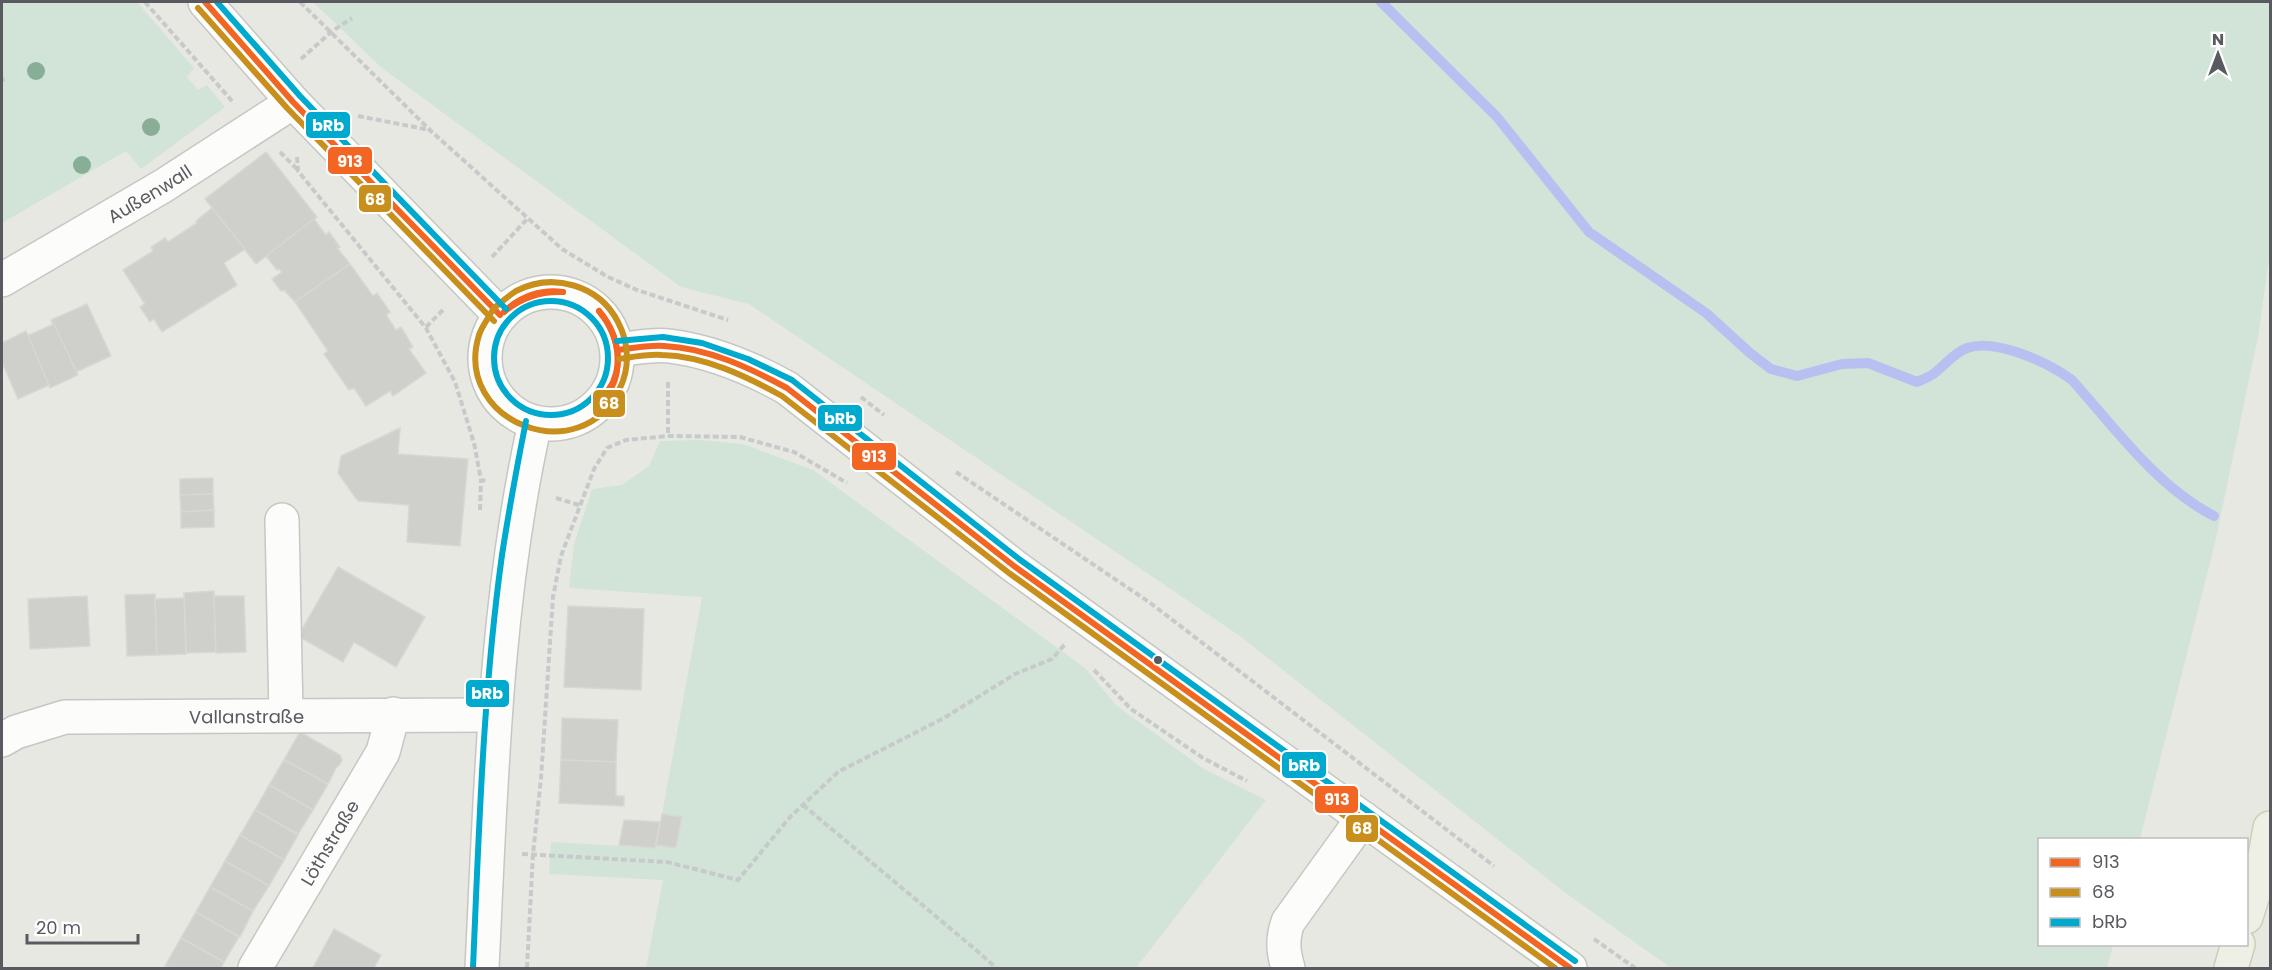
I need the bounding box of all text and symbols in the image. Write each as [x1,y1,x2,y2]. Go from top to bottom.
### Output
north arrow [2188,24,2248,84]
text: N [2212,28,2224,51]
line badge: bRb [305,111,351,139]
text: bRb [312,114,344,137]
line badge: 913 [327,146,373,175]
text: 913 [337,150,363,173]
street label: Außenwall [103,158,196,228]
line badge: 68 [358,184,392,213]
text: 68 [365,188,385,211]
line badge: 68 [592,389,626,418]
text: 68 [599,392,619,415]
line badge: bRb [817,404,863,432]
text: bRb [824,407,856,430]
line badge: 913 [851,442,897,471]
text: 913 [861,445,887,468]
unlabelled marker [1152,654,1164,666]
line badge: bRb [465,679,510,708]
text: bRb [471,682,503,705]
street label: Vallanstraße [189,703,304,729]
line badge: bRb [1281,751,1327,779]
text: bRb [1288,754,1320,777]
line badge: 913 [1314,785,1359,814]
text: 913 [1324,788,1350,811]
street label: Löthstraße [294,795,365,890]
line badge: 68 [1345,814,1379,843]
text: 68 [1352,817,1372,840]
legend [2038,838,2248,946]
text: 913 [2092,849,2120,874]
text: 68 [2092,879,2115,904]
scale bar [27,907,138,945]
text: bRb [2092,909,2127,934]
text: 20 m [36,915,81,940]

